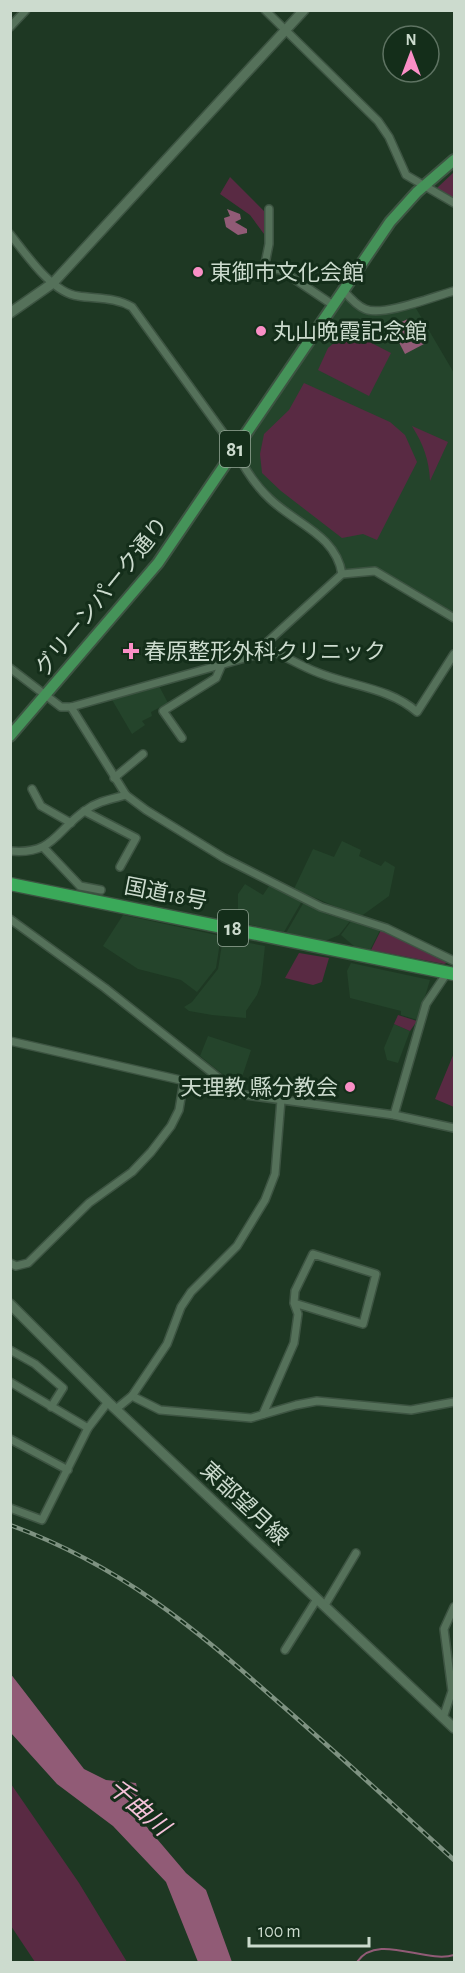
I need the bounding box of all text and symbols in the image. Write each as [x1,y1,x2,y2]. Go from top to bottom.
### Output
north arrow [381,24,441,84]
text: N [405,32,417,48]
place label: 東御市文化会館 [210,261,364,284]
marker: 東御市文化会館 [191,265,205,279]
place label: 丸山晩霞記念館 [273,320,427,343]
marker: 丸山晩霞記念館 [254,324,268,338]
road number: 81 [220,431,250,467]
street label: グリーンパーク通り [30,513,172,680]
place label: 春原整形外科クリニック [144,640,386,663]
marker: 春原整形外科クリニック [122,642,140,660]
street label: 国道18号 [122,874,209,913]
road number: 18 [218,910,248,946]
place label: 天理教 縣分教会 [180,1076,338,1099]
marker: 天理教 縣分教会 [343,1080,357,1094]
street label: 東部望月線 [197,1457,293,1549]
water label: 千曲川 [103,1774,176,1842]
scale bar [249,1910,369,1948]
text: 100 m [258,1923,301,1941]

